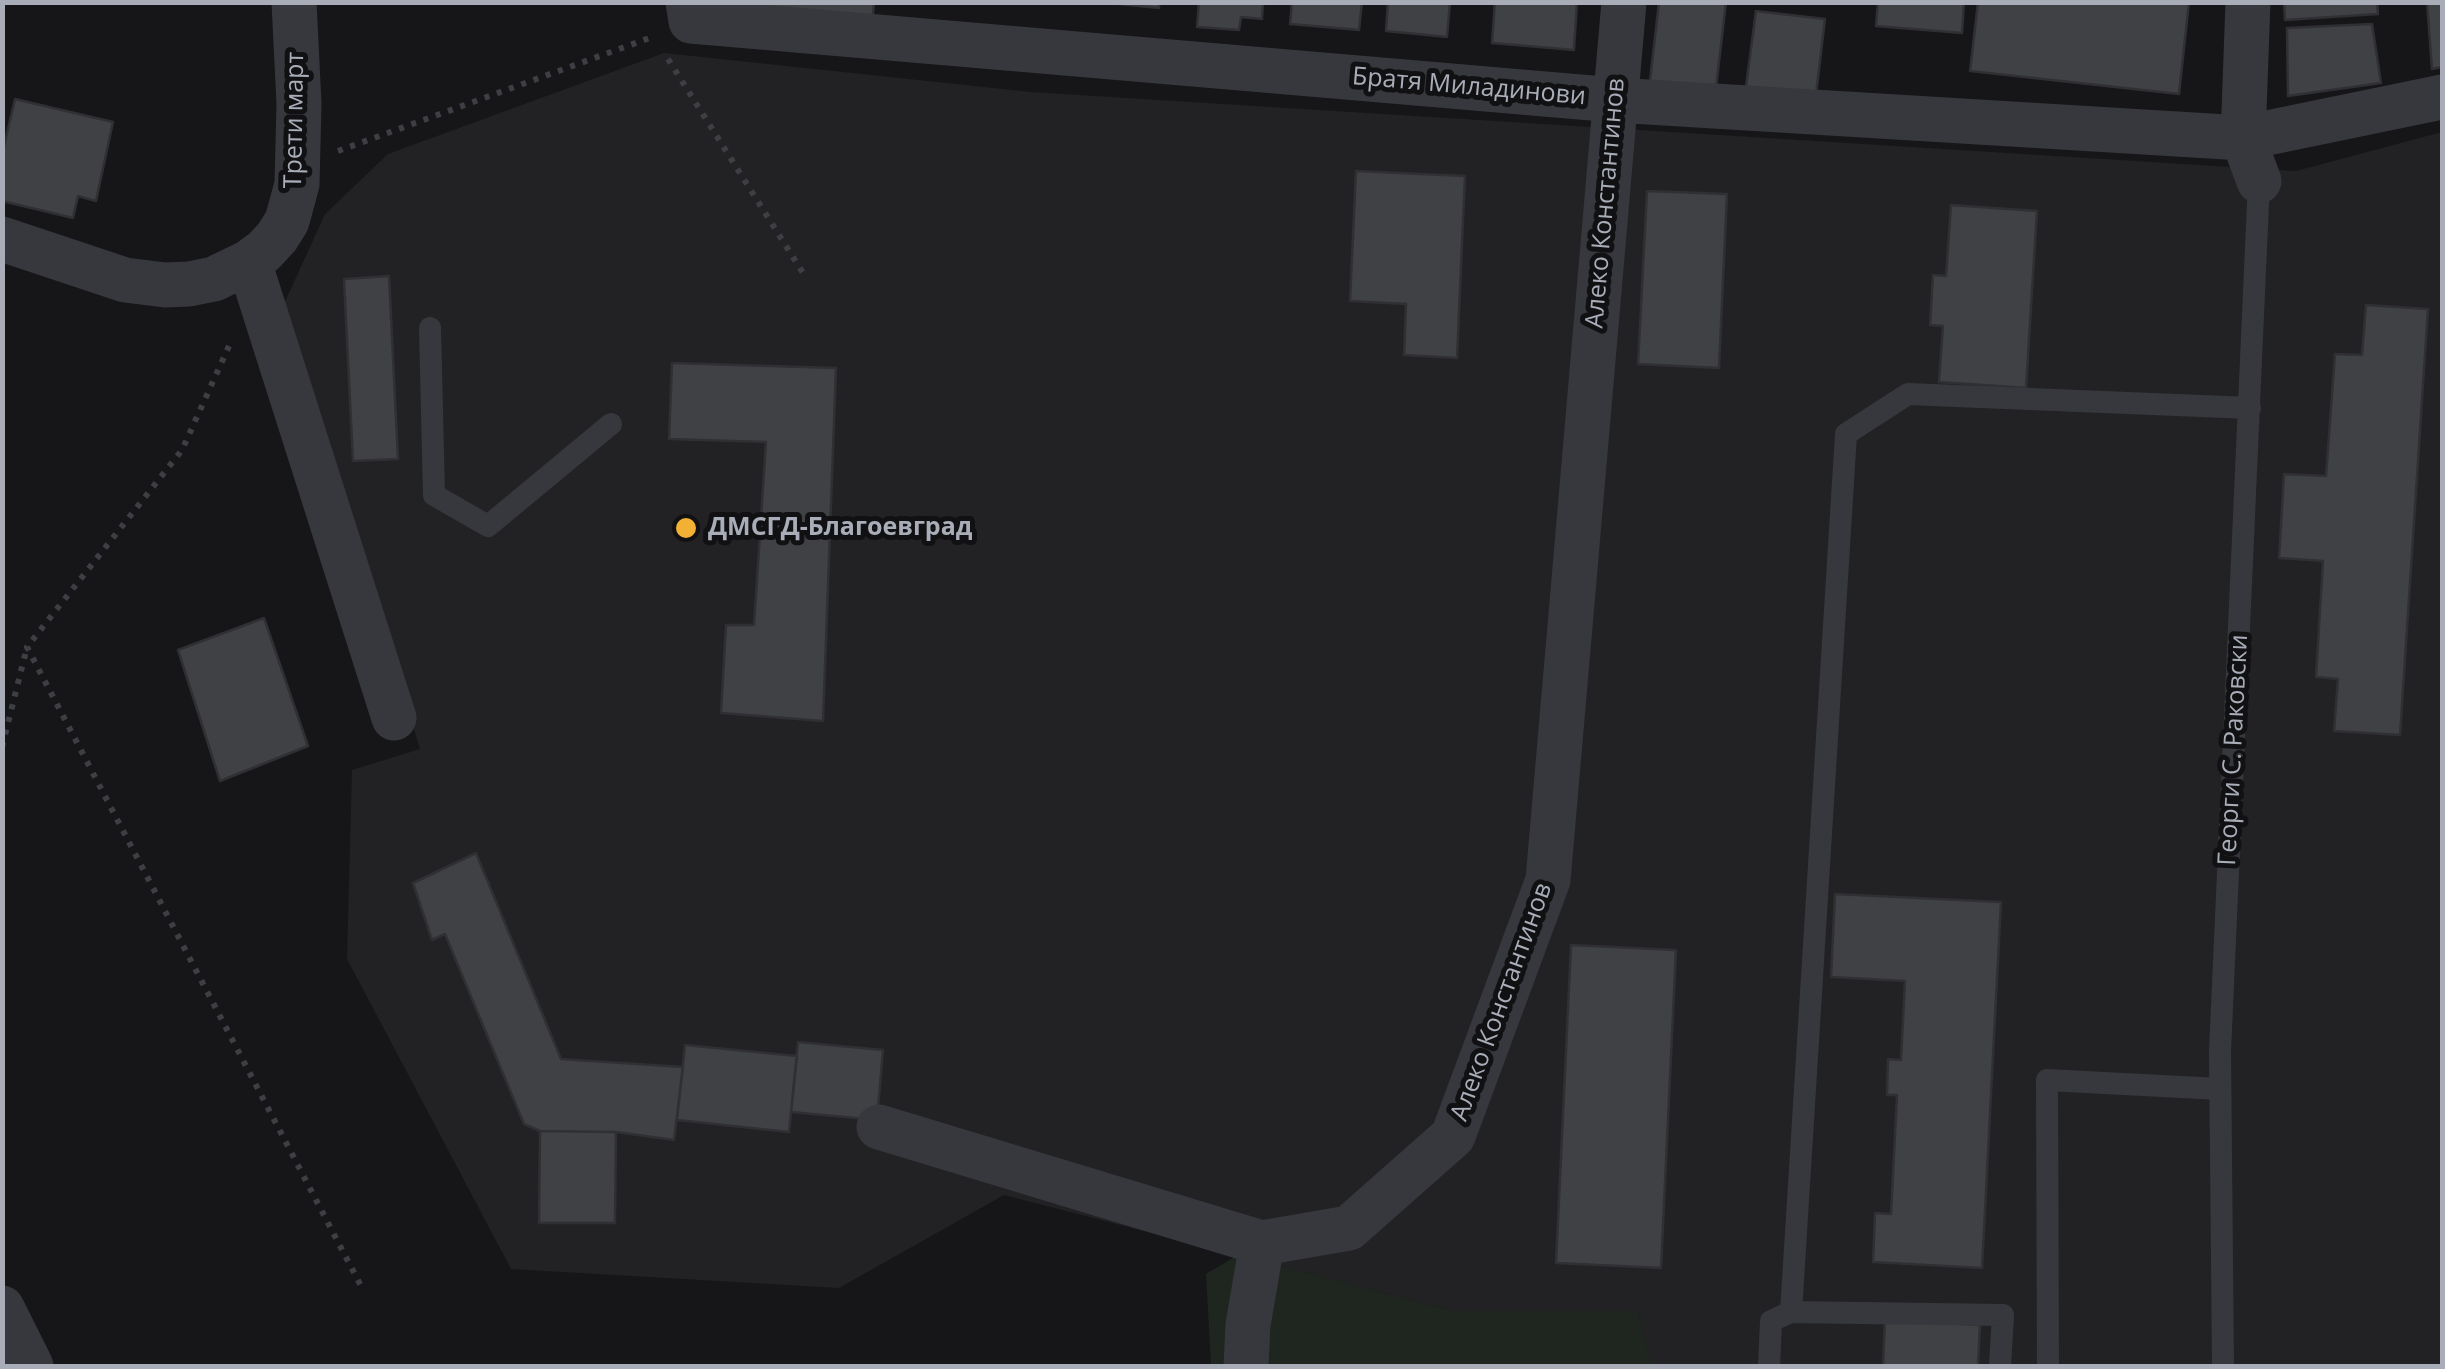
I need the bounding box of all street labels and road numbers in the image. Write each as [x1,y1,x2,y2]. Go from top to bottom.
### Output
street label: Трети март [279,51,311,189]
street label: Братя Миладинови [1351,62,1587,112]
street label: Алеко Константинов [1580,77,1632,329]
street label: Георги С. Раковски [2213,634,2255,866]
street label: Алеко Константинов [1445,879,1559,1125]

